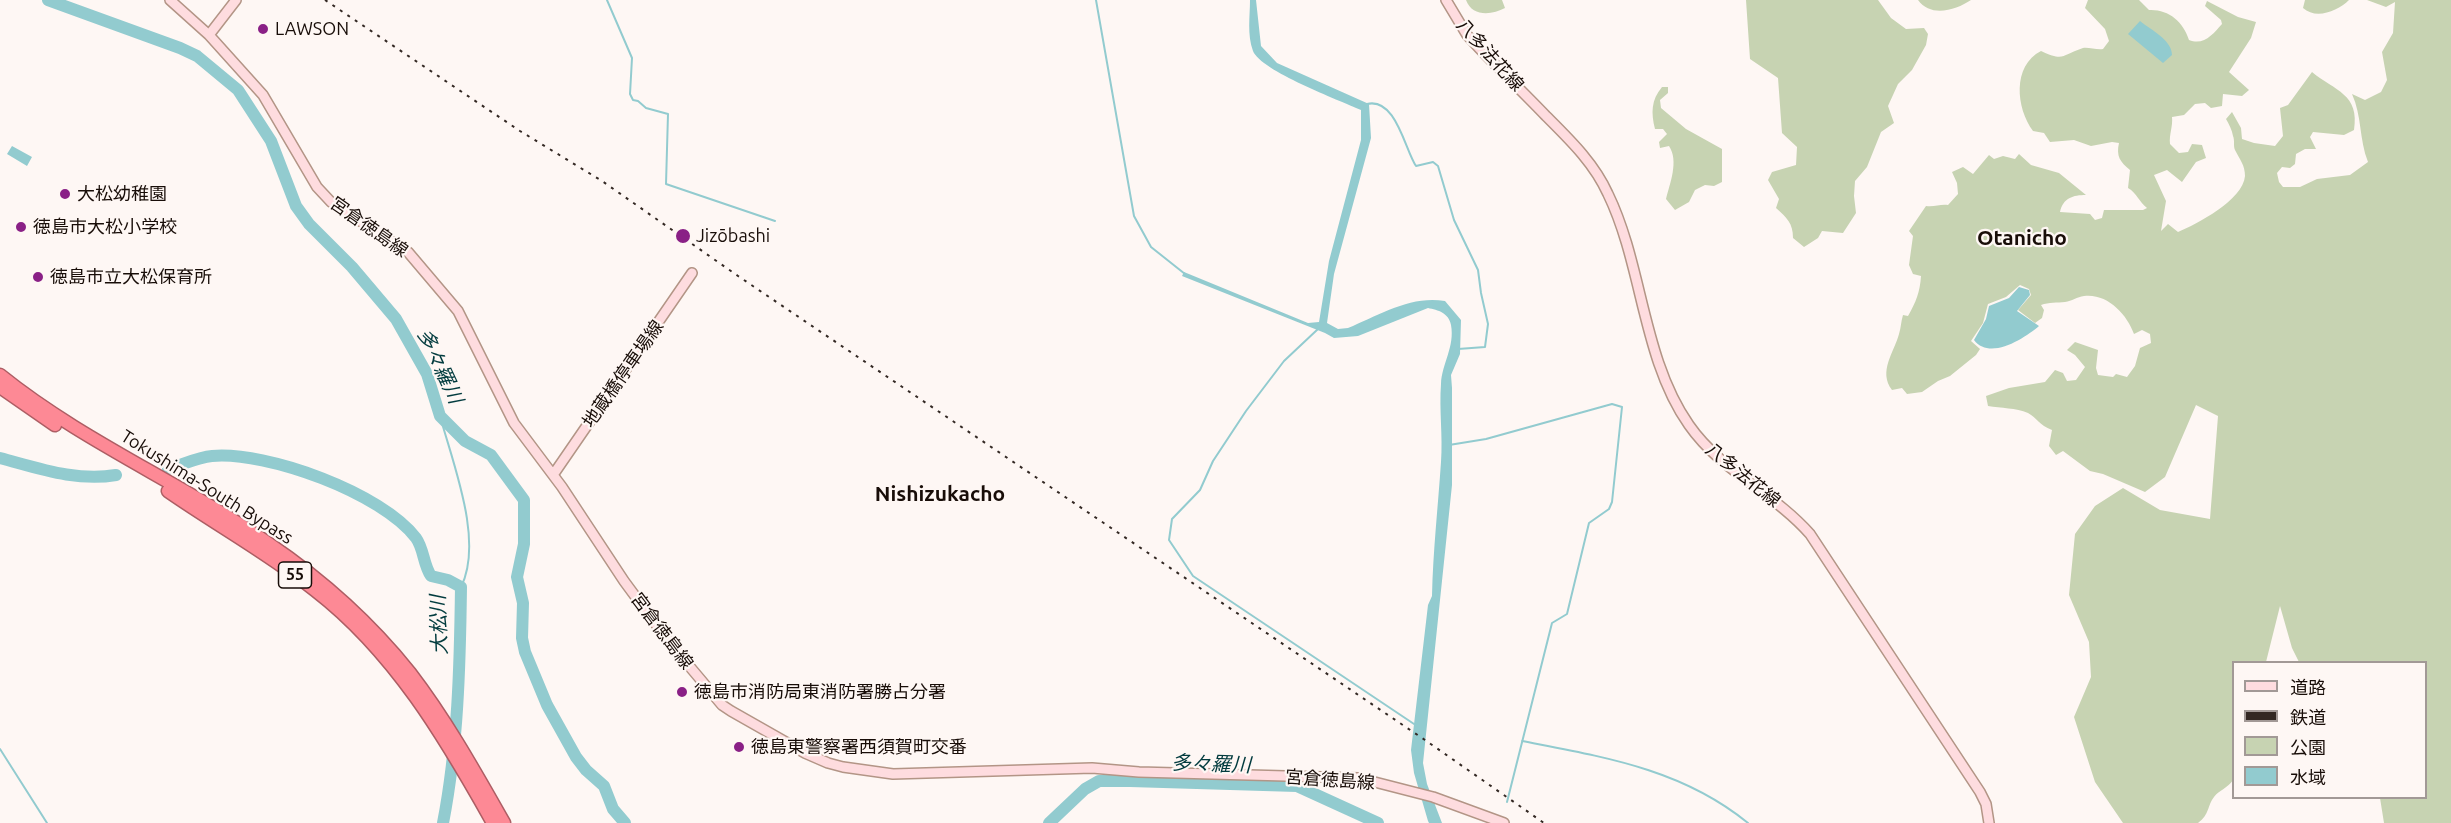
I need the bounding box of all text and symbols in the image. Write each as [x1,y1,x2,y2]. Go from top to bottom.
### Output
street label: 八多法花線 [1452,14,1528,96]
place label: LAWSON [275,18,349,40]
marker: LAWSON [256,22,270,36]
place label: 大松幼稚園 [77,183,167,205]
marker: 大松幼稚園 [58,187,72,201]
street label: 宮倉徳島線 [326,192,412,262]
place label: 徳島市大松小学校 [33,216,177,238]
marker: 徳島市大松小学校 [14,220,28,234]
place label: Jizōbashi [696,225,770,247]
district label: Otanicho [1977,225,2067,251]
marker: Jizōbashi [674,227,692,245]
place label: 徳島市立大松保育所 [50,266,212,288]
marker: 徳島市立大松保育所 [31,270,45,284]
street label: 地蔵橋停車場線 [578,316,668,432]
water label: 多々羅川 [412,325,468,407]
street label: Tokushima-South Bypass [117,425,297,549]
street label: 八多法花線 [1701,438,1785,512]
district label: Nishizukacho [875,481,1005,507]
road number: 55 [278,562,312,588]
street label: 宮倉徳島線 [626,589,698,673]
water label: 大松川 [426,595,452,655]
legend [2232,661,2427,799]
text: 道路 [2290,677,2326,697]
place label: 徳島市消防局東消防署勝占分署 [694,681,946,703]
marker: 徳島市消防局東消防署勝占分署 [675,685,689,699]
text: 鉄道 [2290,707,2326,727]
place label: 徳島東警察署西須賀町交番 [751,736,967,758]
text: 公園 [2290,737,2326,757]
marker: 徳島東警察署西須賀町交番 [732,740,746,754]
water label: 多々羅川 [1171,751,1251,777]
street label: 宮倉徳島線 [1284,766,1376,794]
text: 水域 [2290,767,2326,787]

